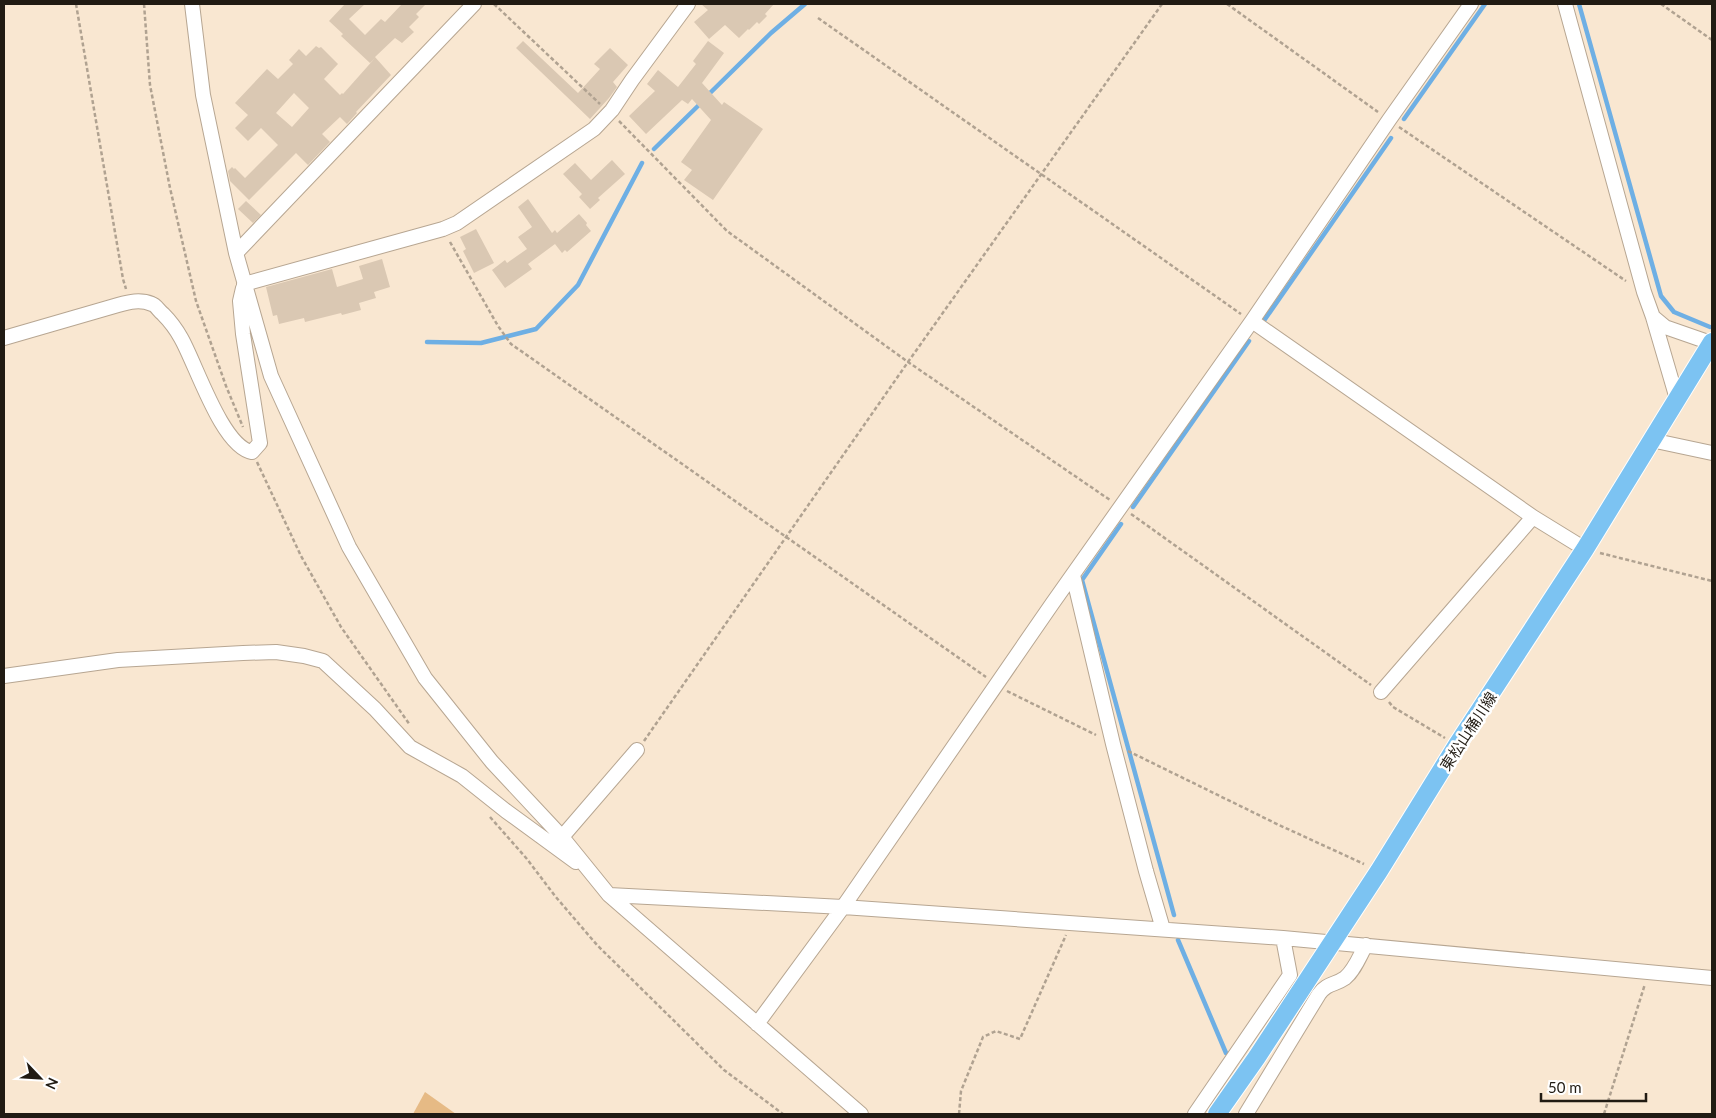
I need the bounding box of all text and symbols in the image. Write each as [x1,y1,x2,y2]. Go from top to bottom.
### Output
street label: 東松山桶川線 [1436,688,1500,774]
north arrow [15,1053,65,1103]
scale bar [1541,1070,1646,1102]
text: N [42,1075,62,1092]
text: 50 m [1548,1078,1582,1096]

